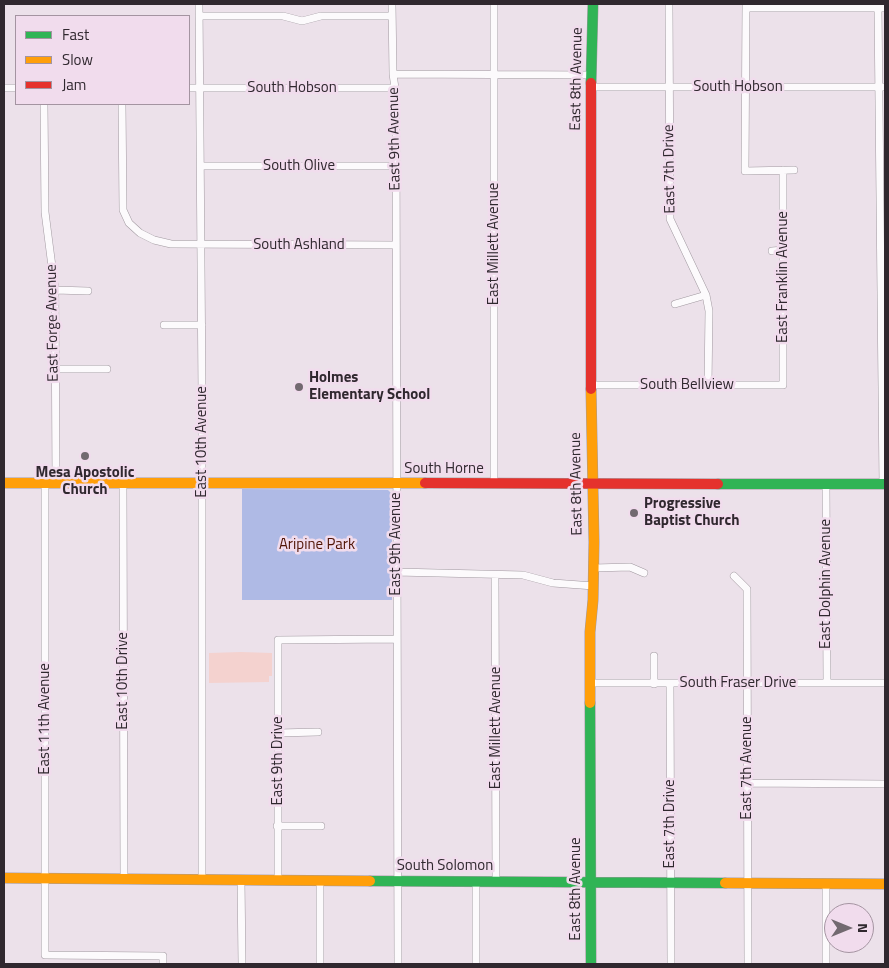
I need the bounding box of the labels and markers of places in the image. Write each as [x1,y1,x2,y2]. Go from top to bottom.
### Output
place label: Holmes Elementary School [309,369,430,404]
marker: Holmes Elementary School [293,381,305,393]
marker: Mesa Apostolic Church [79,450,91,462]
place label: Mesa Apostolic Church [36,464,134,499]
place label: Progressive Baptist Church [644,495,739,530]
marker: Progressive Baptist Church [628,507,640,519]

